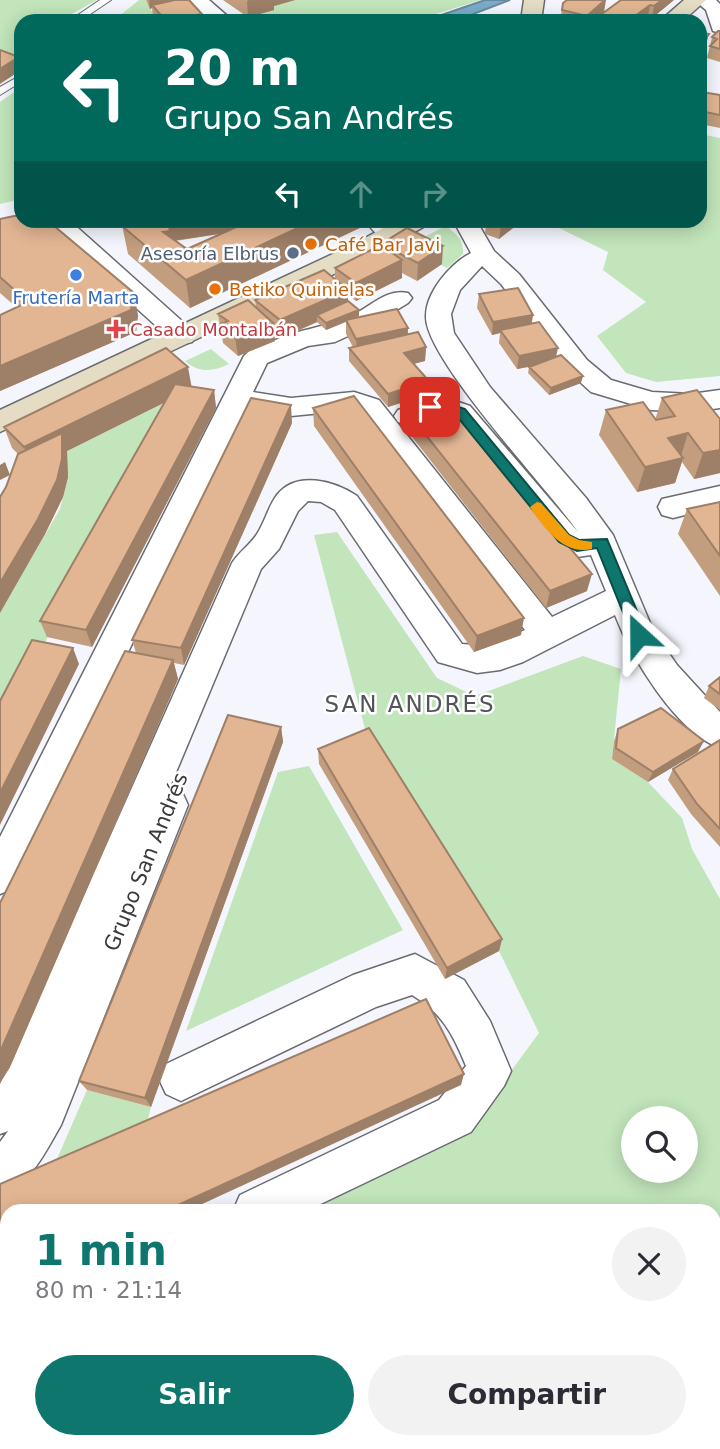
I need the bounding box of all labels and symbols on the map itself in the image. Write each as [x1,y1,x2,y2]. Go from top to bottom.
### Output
place label: Café Bar Javi [325,234,440,255]
marker: Café Bar Javi [303,236,319,252]
place label: Asesoría Elbrus [141,243,279,264]
marker: Asesoría Elbrus [285,245,301,261]
marker: Frutería Marta [68,267,84,283]
place label: Betiko Quinielas [229,279,374,300]
marker: Betiko Quinielas [207,281,223,297]
place label: Frutería Marta [12,287,140,308]
place label: Casado Montalbán [130,319,297,340]
marker: Casado Montalbán [108,321,124,337]
pin [400,377,460,437]
position arrow [602,598,676,672]
district label: SAN ANDRÉS [324,690,496,717]
street label: Grupo San Andrés [99,769,193,955]

